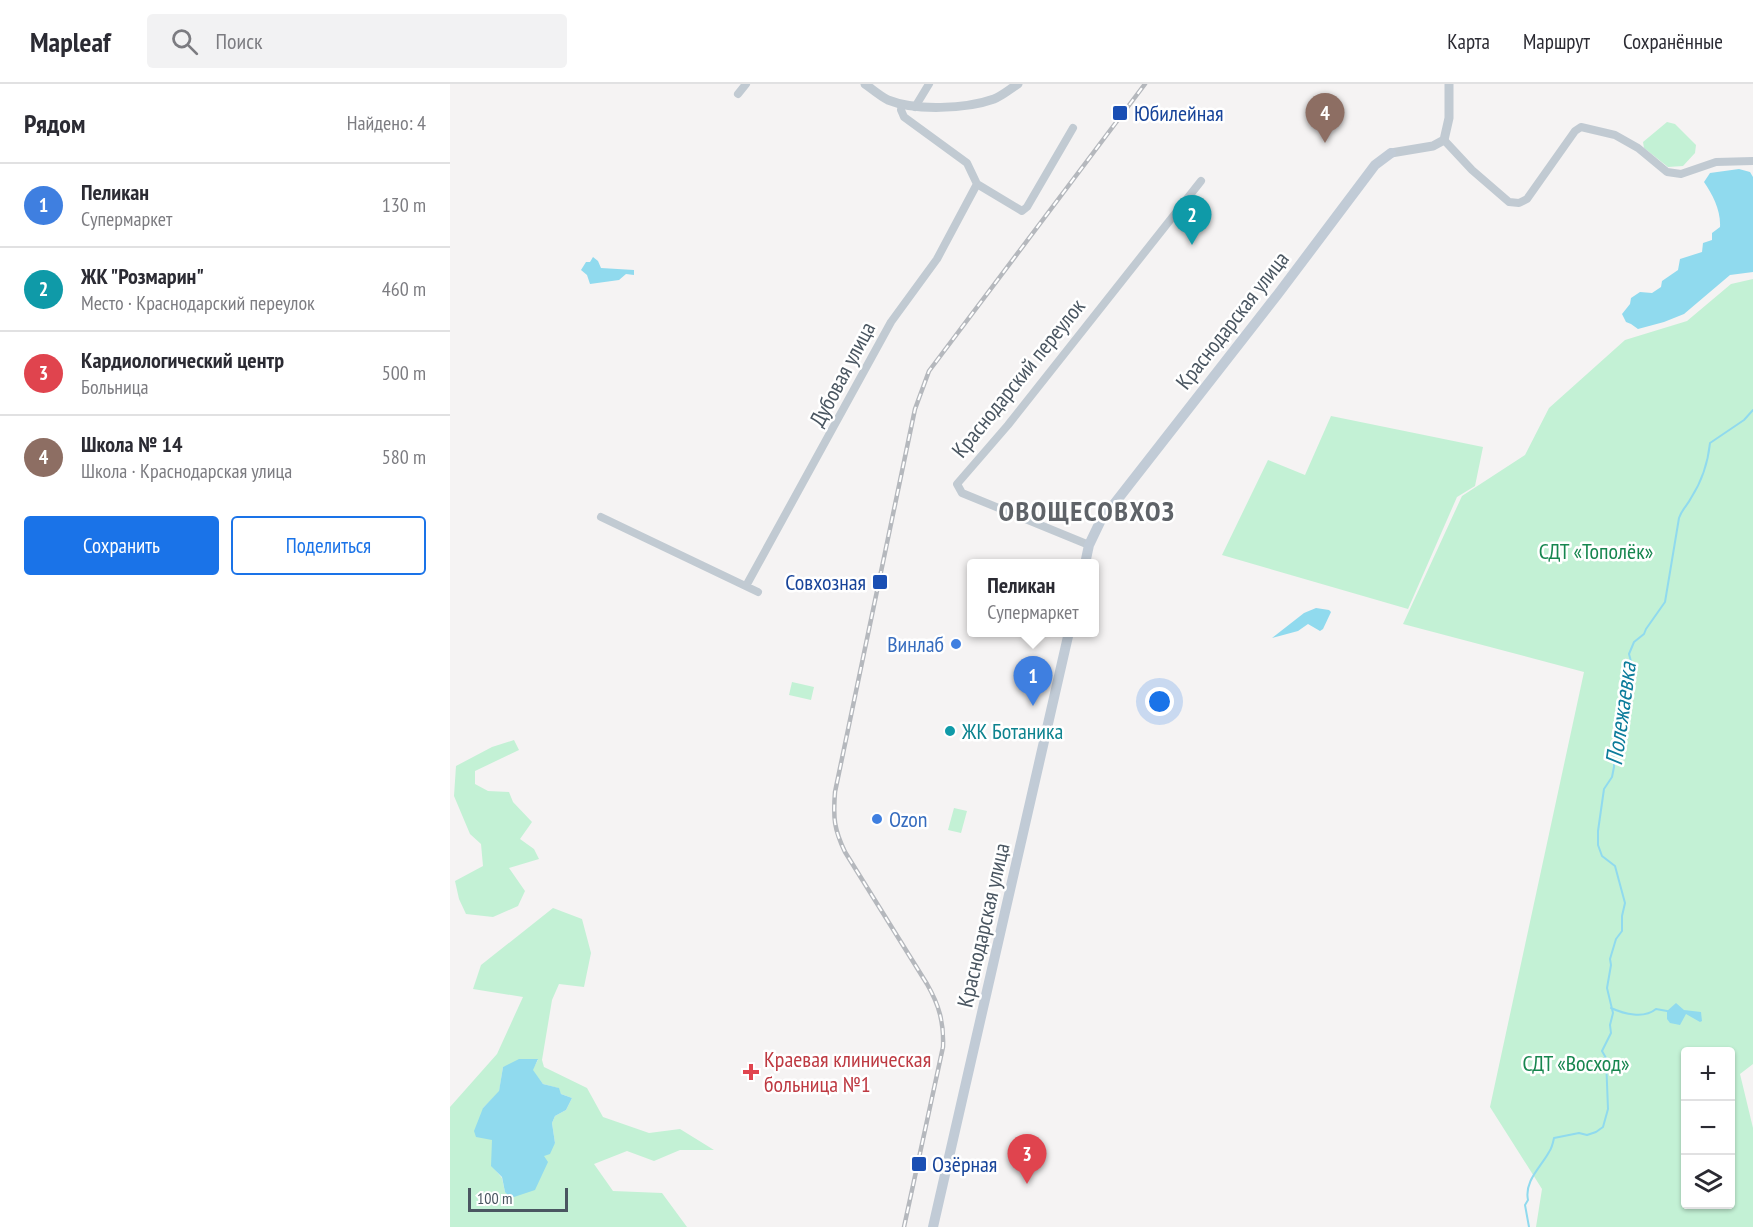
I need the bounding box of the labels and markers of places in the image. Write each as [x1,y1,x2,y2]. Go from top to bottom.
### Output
pin: 4 [1306,94,1344,143]
place label: Юбилейная [1134,99,1224,127]
marker: Юбилейная [1111,104,1129,122]
pin: 2 [1172,196,1212,245]
place label: Совхозная [785,568,866,596]
marker: Совхозная [871,573,889,591]
place label: Винлаб [887,630,944,658]
marker: Винлаб [949,637,963,651]
pin: 1 [1014,656,1052,706]
place label: ЖК Ботаника [961,717,1063,745]
marker: ЖК Ботаника [943,724,957,738]
place label: Ozon [889,805,928,833]
marker: Ozon [870,812,884,826]
place label: Краевая клиническая больница №1 [764,1045,931,1098]
marker: Краевая клиническая больница №1 [742,1063,760,1081]
pin: 3 [1008,1134,1046,1184]
place label: Озёрная [932,1150,997,1178]
marker: Озёрная [910,1155,928,1173]

